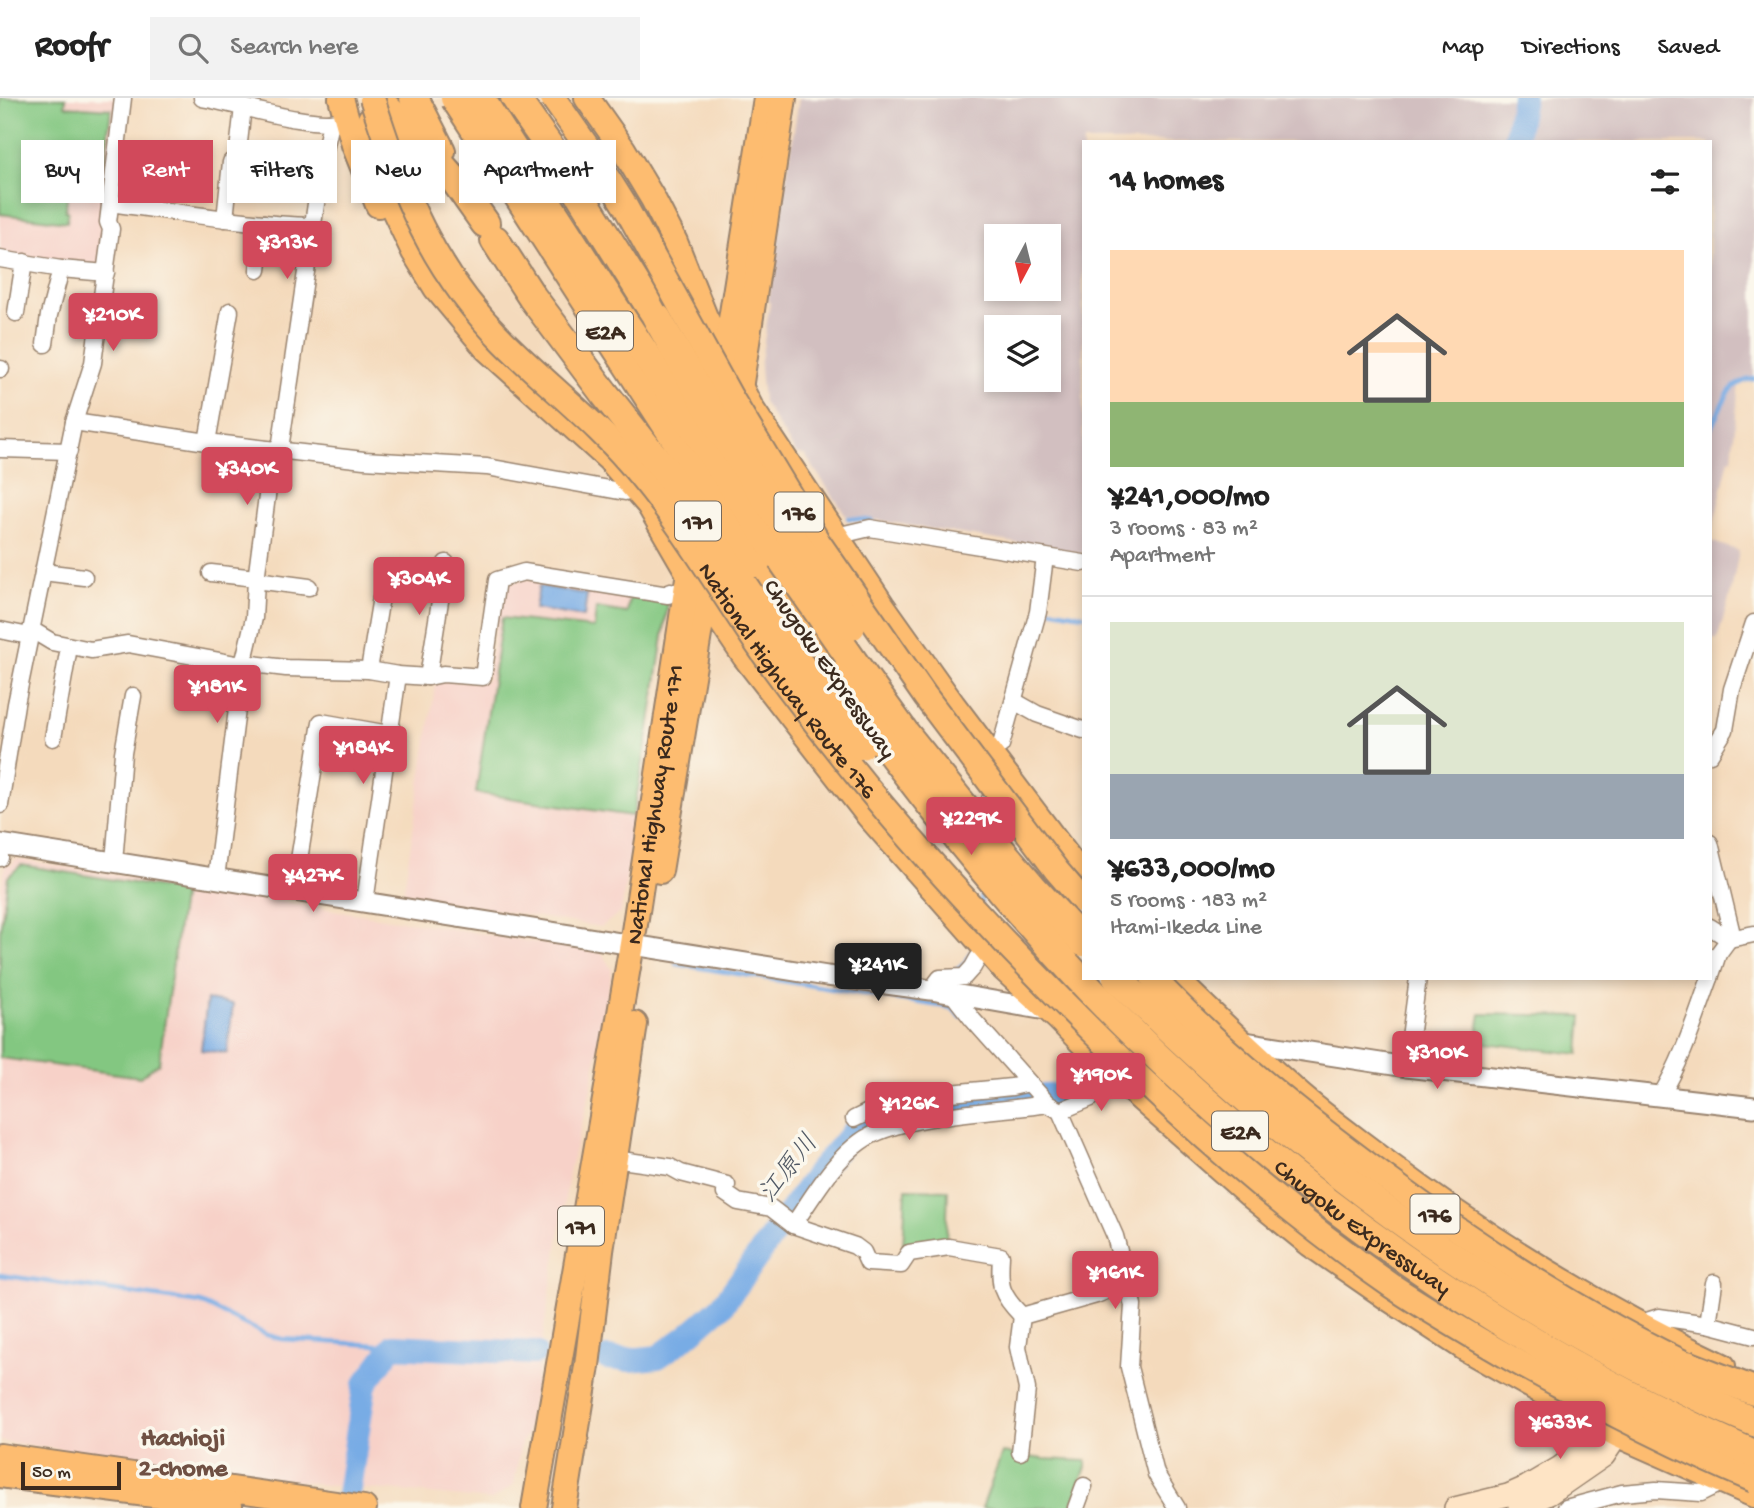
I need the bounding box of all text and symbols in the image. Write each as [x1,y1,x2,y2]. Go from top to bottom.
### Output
search box [150,17,640,80]
text: Roofr [35,29,108,67]
icon: search [174,29,212,67]
text: Search here [230,33,358,64]
text: Map [1442,34,1484,63]
text: Directions [1522,34,1620,63]
text: Saved [1658,34,1719,63]
chip: Buy [21,140,104,203]
chip: Rent [118,140,213,203]
chip: Filters [227,140,337,203]
chip: New [351,140,445,203]
chip: Apartment [459,140,616,203]
icon: filters [1646,163,1684,201]
text: 14 homes [1110,165,1223,200]
pin: ¥313K [238,222,336,281]
north arrow [984,224,1060,301]
map controls [984,224,1061,392]
text: ¥313K [259,230,315,257]
pin: ¥210K [64,294,162,353]
icon: home [1334,295,1460,421]
text: ¥210K [85,302,141,329]
road number: E2A [577,312,633,350]
button: layers [984,315,1061,392]
pin: ¥340K [198,448,296,507]
text: ¥340K [217,456,277,483]
text: ¥241,000/mo [1110,481,1270,516]
road number: 176 [774,492,824,532]
road number: 171 [675,502,721,540]
text: 3 rooms · 83 m² [1110,516,1258,543]
text: Apartment [1110,543,1214,570]
pin: ¥304K [370,558,468,617]
street label: National Highway Route 176 [690,558,882,807]
text: ¥304K [389,566,449,593]
street label: Chugoku Expressway [755,575,901,766]
street label: National Highway Route 171 [621,662,693,947]
pin: ¥181K [168,666,266,725]
icon: home [1334,667,1460,793]
text: ¥181K [190,674,244,701]
pin: ¥184K [314,726,412,786]
text: ¥184K [335,735,391,762]
pin: ¥229K [922,798,1020,857]
text: ¥229K [942,806,1000,833]
text: ¥633,000/mo [1110,853,1275,888]
pin: ¥427K [264,854,362,914]
text: ¥427K [284,863,342,890]
text: 5 rooms · 183 m² [1110,888,1267,915]
text: Itami-Ikeda Line [1110,915,1262,942]
pin: ¥241K [829,944,927,1003]
text: ¥241K [851,952,905,979]
pin: ¥310K [1388,1032,1486,1091]
text: ¥310K [1408,1040,1466,1067]
pin: ¥190K [1052,1054,1150,1113]
text: ¥190K [1072,1062,1130,1089]
pin: ¥126K [860,1082,958,1142]
text: ¥126K [881,1091,937,1118]
road number: E2A [1212,1112,1268,1150]
water label: 江原川 [754,1129,827,1210]
street label: Chugoku Expressway [1267,1155,1455,1304]
road number: 176 [1410,1194,1460,1233]
road number: 171 [558,1206,604,1246]
pin: ¥161K [1066,1252,1164,1311]
text: ¥161K [1088,1260,1142,1287]
pin: ¥633K [1511,1402,1609,1461]
text: ¥633K [1531,1410,1589,1437]
district label: Hachioji 2-chome [138,1425,229,1486]
scale bar [21,1459,121,1491]
text: 50 m [32,1462,71,1485]

